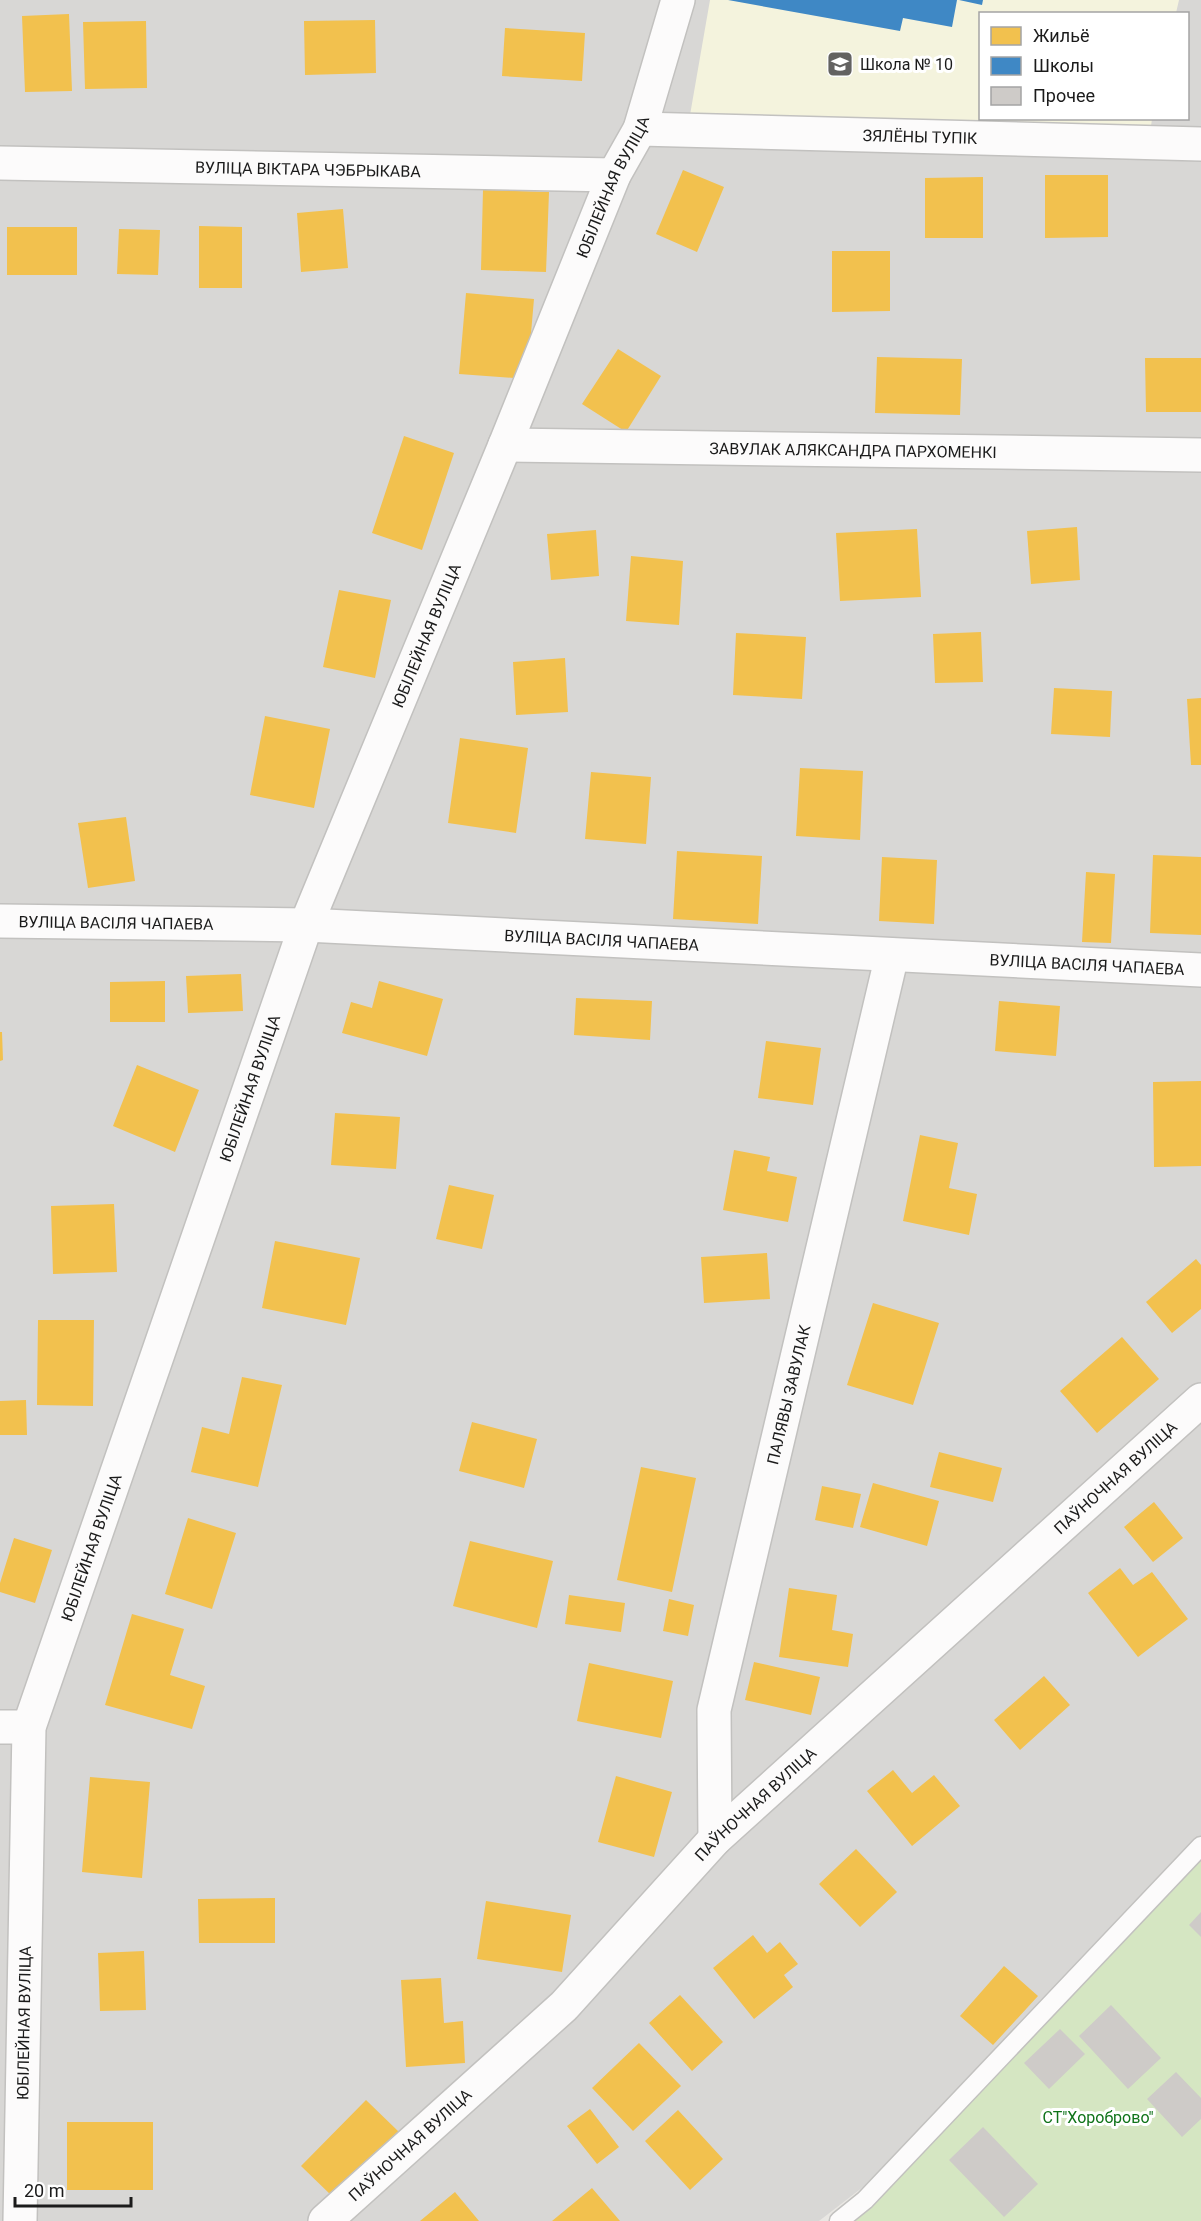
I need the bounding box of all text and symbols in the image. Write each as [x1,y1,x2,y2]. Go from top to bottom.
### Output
legend [979,12,1189,120]
text: Жильё [1033,25,1089,46]
school or university icon: Школа № 10 [825,49,855,79]
place label: Школа № 10 [860,55,953,74]
text: Школы [1033,55,1094,76]
text: Прочее [1033,85,1095,106]
street label: ЮБІЛЕЙНАЯ ВУЛІЦА [572,113,653,261]
street label: ЗЯЛЁНЫ ТУПІК [862,125,978,148]
street label: ВУЛІЦА ВІКТАРА ЧЭБРЫКАВА [195,157,422,181]
street label: ЗАВУЛАК АЛЯКСАНДРА ПАРХОМЕНКІ [709,438,997,462]
street label: ЮБІЛЕЙНАЯ ВУЛІЦА [388,560,465,710]
street label: ВУЛІЦА ВАСІЛЯ ЧАПАЕВА [18,912,214,933]
street label: ВУЛІЦА ВАСІЛЯ ЧАПАЕВА [504,925,700,954]
street label: ВУЛІЦА ВАСІЛЯ ЧАПАЕВА [989,950,1185,979]
street label: ЮБІЛЕЙНАЯ ВУЛІЦА [215,1012,284,1164]
street label: ПАЛЯВЫ ЗАВУЛАК [763,1322,814,1466]
street label: ПАЎНОЧНАЯ ВУЛІЦА [1050,1417,1181,1538]
street label: ЮБІЛЕЙНАЯ ВУЛІЦА [57,1471,125,1624]
street label: ПАЎНОЧНАЯ ВУЛІЦА [690,1743,820,1865]
street label: ЮБІЛЕЙНАЯ ВУЛІЦА [13,1945,35,2100]
street label: ПАЎНОЧНАЯ ВУЛІЦА [344,2084,476,2205]
park label: СТ"Хороброво" [1042,2108,1154,2127]
scale bar [15,2170,130,2208]
text: 20 m [24,2180,64,2201]

